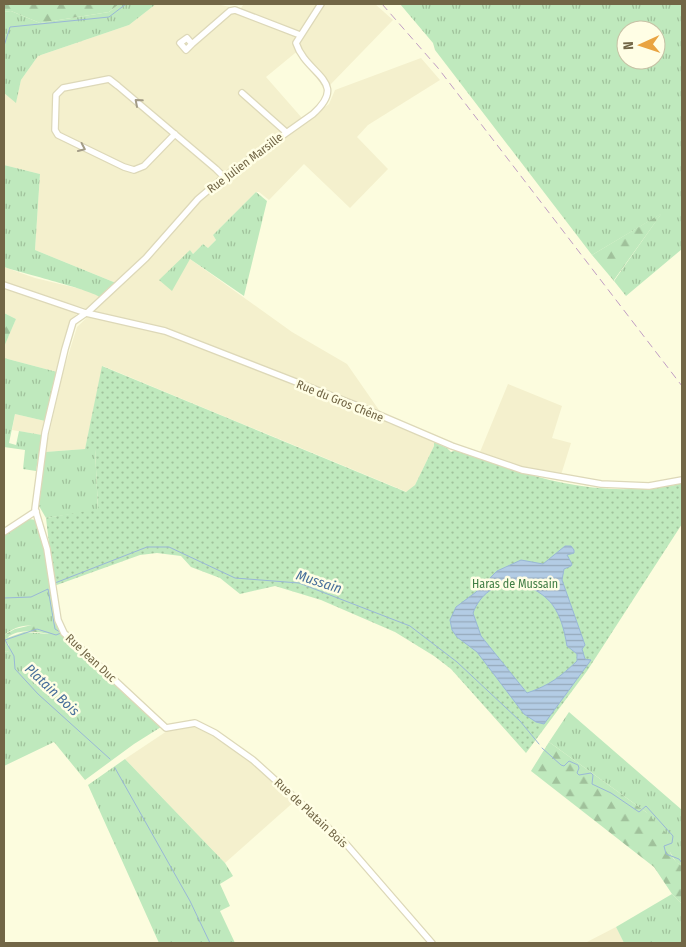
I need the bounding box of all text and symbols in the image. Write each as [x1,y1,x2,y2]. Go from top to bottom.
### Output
north arrow [616,20,666,70]
text: N [620,41,637,50]
one-way arrow [134,99,143,108]
street label: Rue Julien Marsille [204,130,286,196]
one-way arrow [77,141,86,152]
street label: Rue du Gros Chêne [294,377,386,425]
water label: Mussain [294,567,344,597]
park label: Haras de Mussain [472,577,558,591]
street label: Rue Jean Duc [63,631,119,685]
water label: Platain Bois [21,661,83,719]
street label: Rue de Platain Bois [272,776,350,850]

